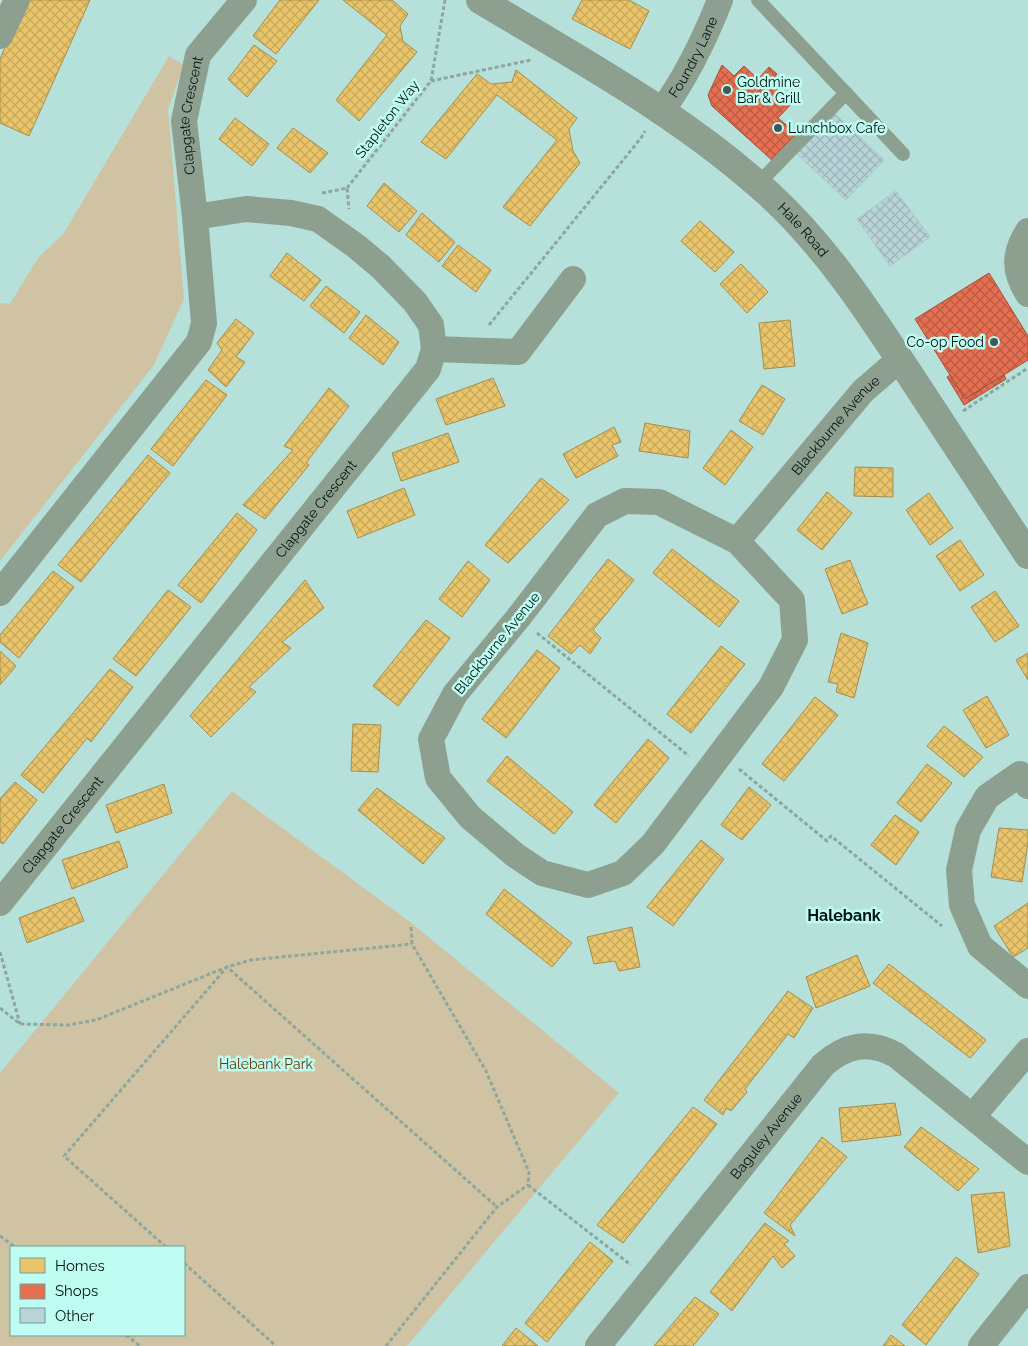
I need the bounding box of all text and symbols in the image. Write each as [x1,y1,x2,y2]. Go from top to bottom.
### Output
street label: Foundry Lane [665,14,720,100]
street label: Clapgate Crescent [175,54,206,176]
place label: Goldmine Bar & Grill [737,74,801,106]
street label: Stapleton Way [352,77,423,161]
marker: Goldmine Bar & Grill [721,84,733,96]
place label: Lunchbox Cafe [788,120,886,136]
marker: Lunchbox Cafe [772,122,784,134]
street label: Hale Road [775,199,832,260]
place label: Co-op Food [906,334,984,350]
marker: Co-op Food [988,336,1000,348]
street label: Blackburne Avenue [788,372,883,478]
street label: Clapgate Crescent [272,457,360,561]
street label: Blackburne Avenue [451,589,543,697]
street label: Clapgate Crescent [19,773,107,877]
district label: Halebank [807,906,881,925]
park label: Halebank Park [219,1056,314,1072]
street label: Baguley Avenue [727,1090,805,1182]
legend [10,1246,185,1336]
text: Homes [55,1257,105,1275]
text: Shops [55,1282,98,1300]
text: Other [55,1307,95,1325]

